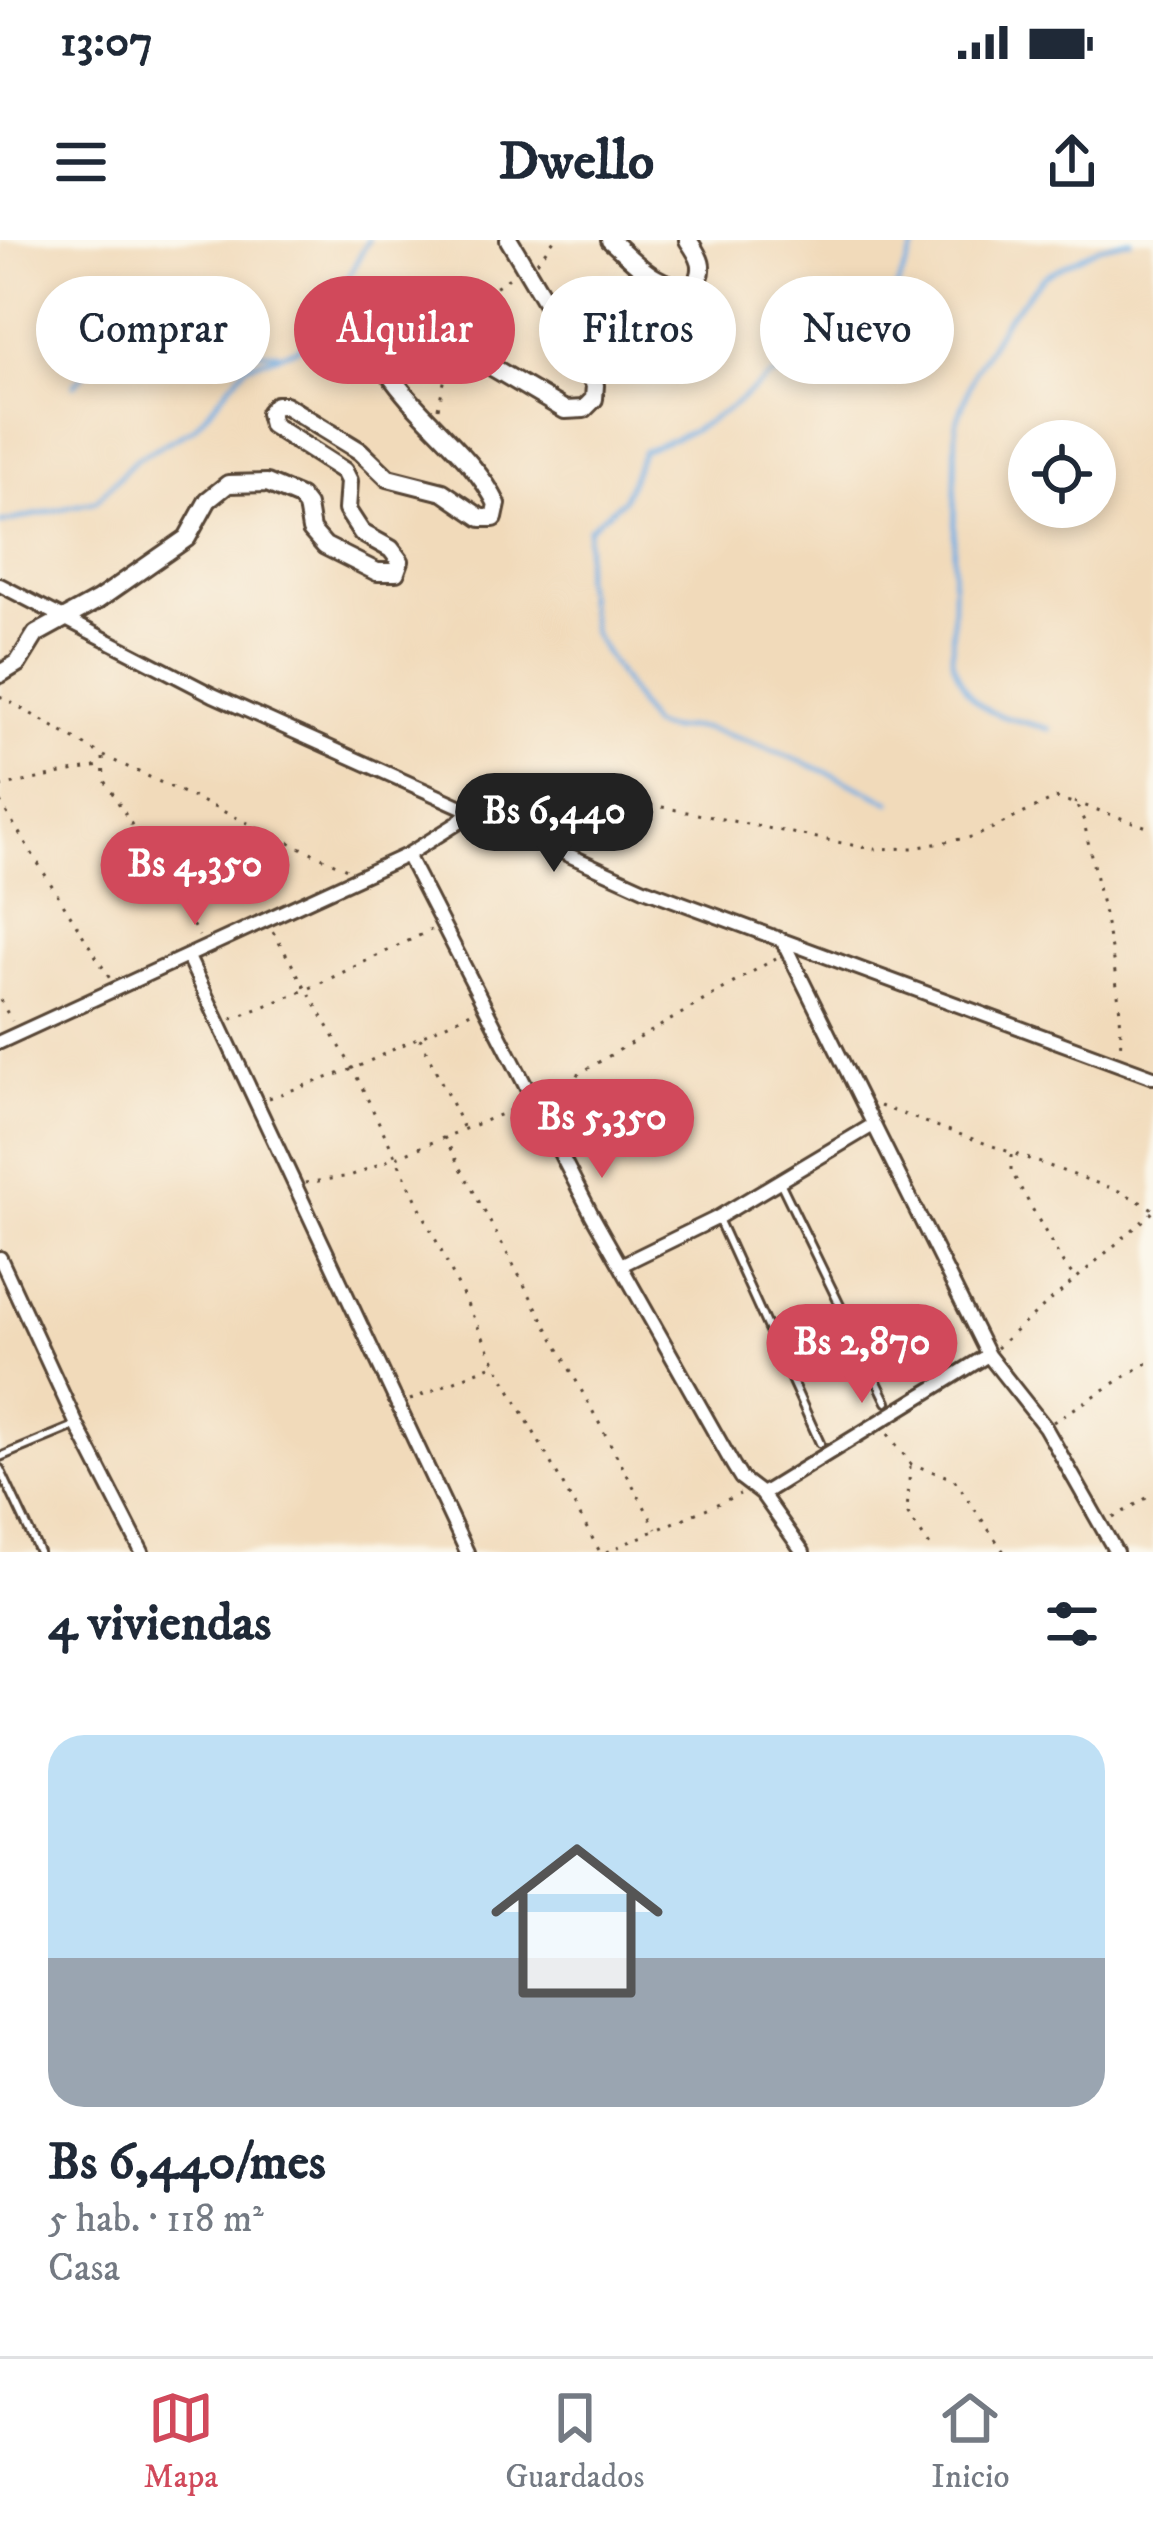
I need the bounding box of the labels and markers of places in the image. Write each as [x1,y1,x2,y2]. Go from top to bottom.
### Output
pin: Bs 6,440 [430,773,678,875]
pin: Bs 4,350 [71,826,319,928]
pin: Bs 5,350 [478,1079,726,1181]
pin: Bs 2,870 [738,1304,986,1406]

